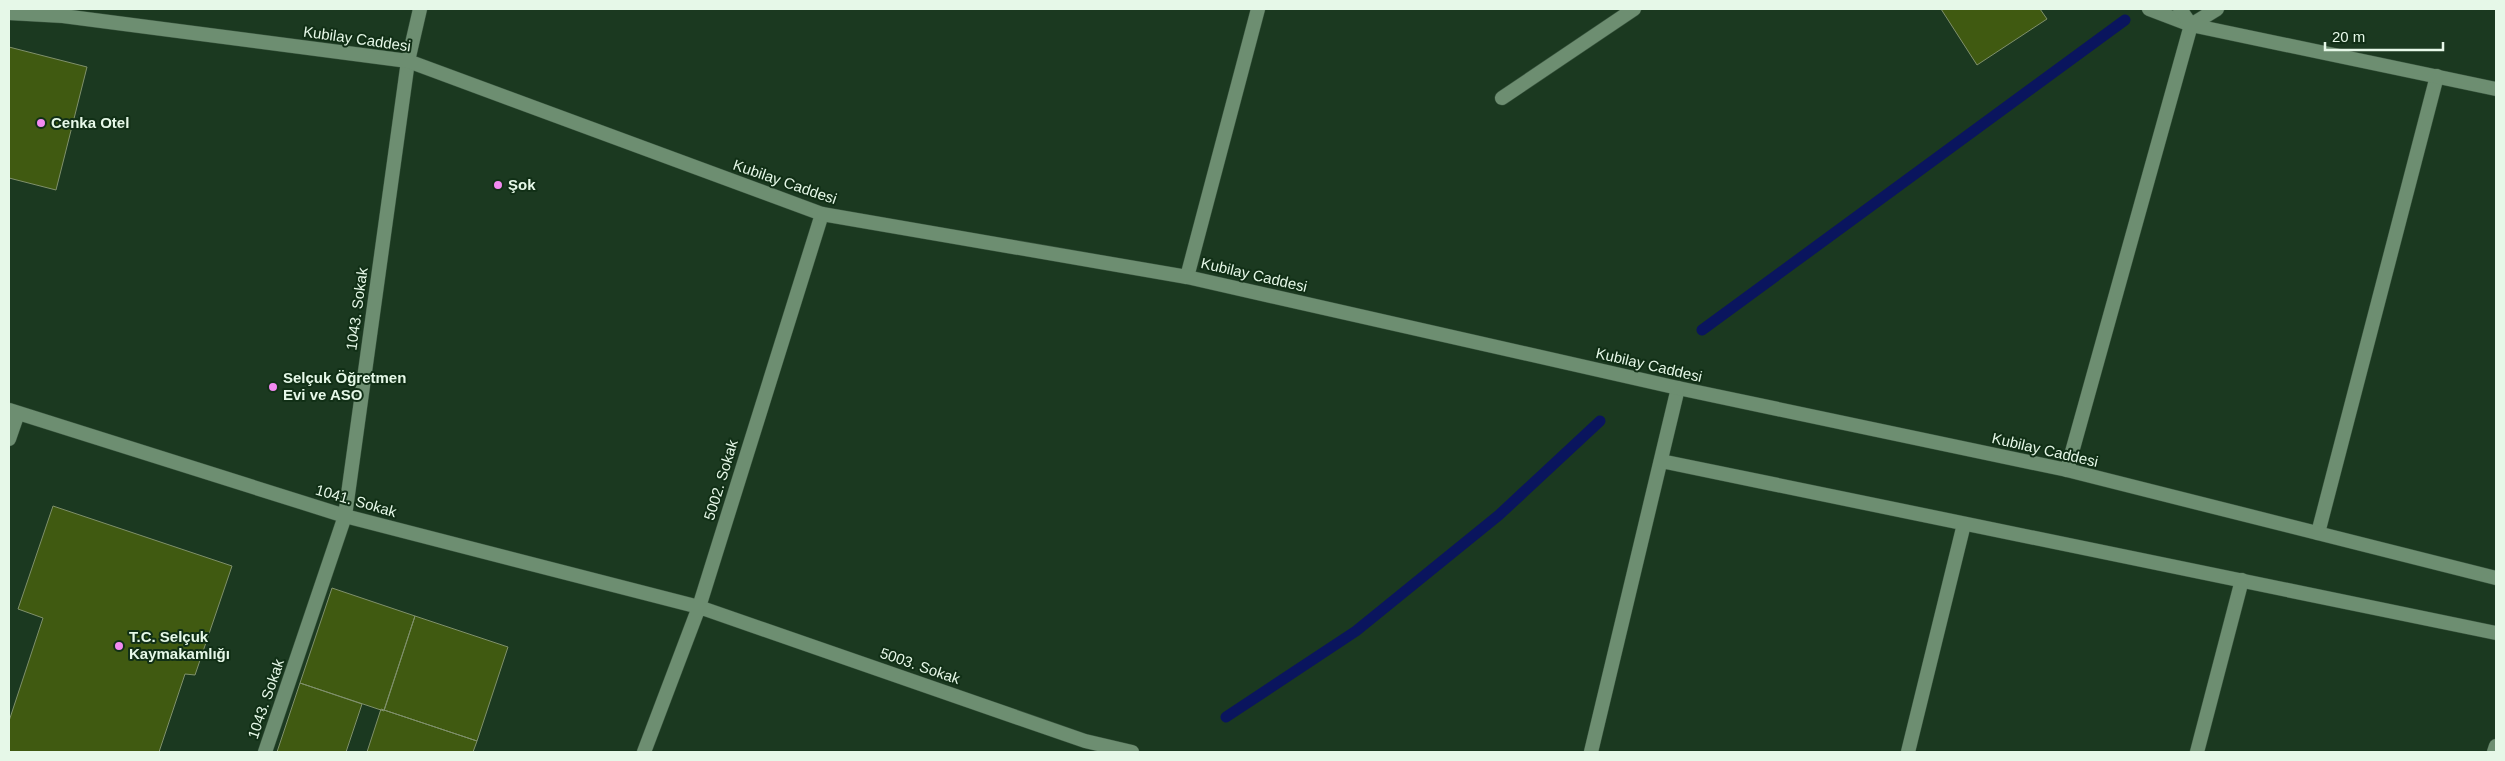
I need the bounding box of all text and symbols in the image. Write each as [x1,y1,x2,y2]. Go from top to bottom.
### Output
scale bar [2325,20,2442,52]
street label: Kubilay Caddesi [302,23,412,54]
text: 20 m [2332,28,2365,45]
place label: Cenka Otel [51,114,129,131]
marker: Cenka Otel [35,117,47,129]
street label: Kubilay Caddesi [731,156,839,207]
place label: Şok [508,176,536,193]
marker: Şok [492,179,504,191]
street label: Kubilay Caddesi [1199,254,1309,295]
street label: 1043. Sokak [342,266,371,351]
street label: Kubilay Caddesi [1594,344,1704,385]
place label: Selçuk Öğretmen Evi ve ASO [283,369,406,403]
marker: Selçuk Öğretmen Evi ve ASO [267,381,279,393]
street label: Kubilay Caddesi [1990,429,2100,470]
street label: 5002. Sokak [700,437,741,522]
street label: 1041. Sokak [314,481,399,520]
place label: T.C. Selçuk Kaymakamlığı [129,628,230,662]
marker: T.C. Selçuk Kaymakamlığı [113,640,125,652]
street label: 5003. Sokak [878,644,963,687]
street label: 1043. Sokak [244,656,287,741]

